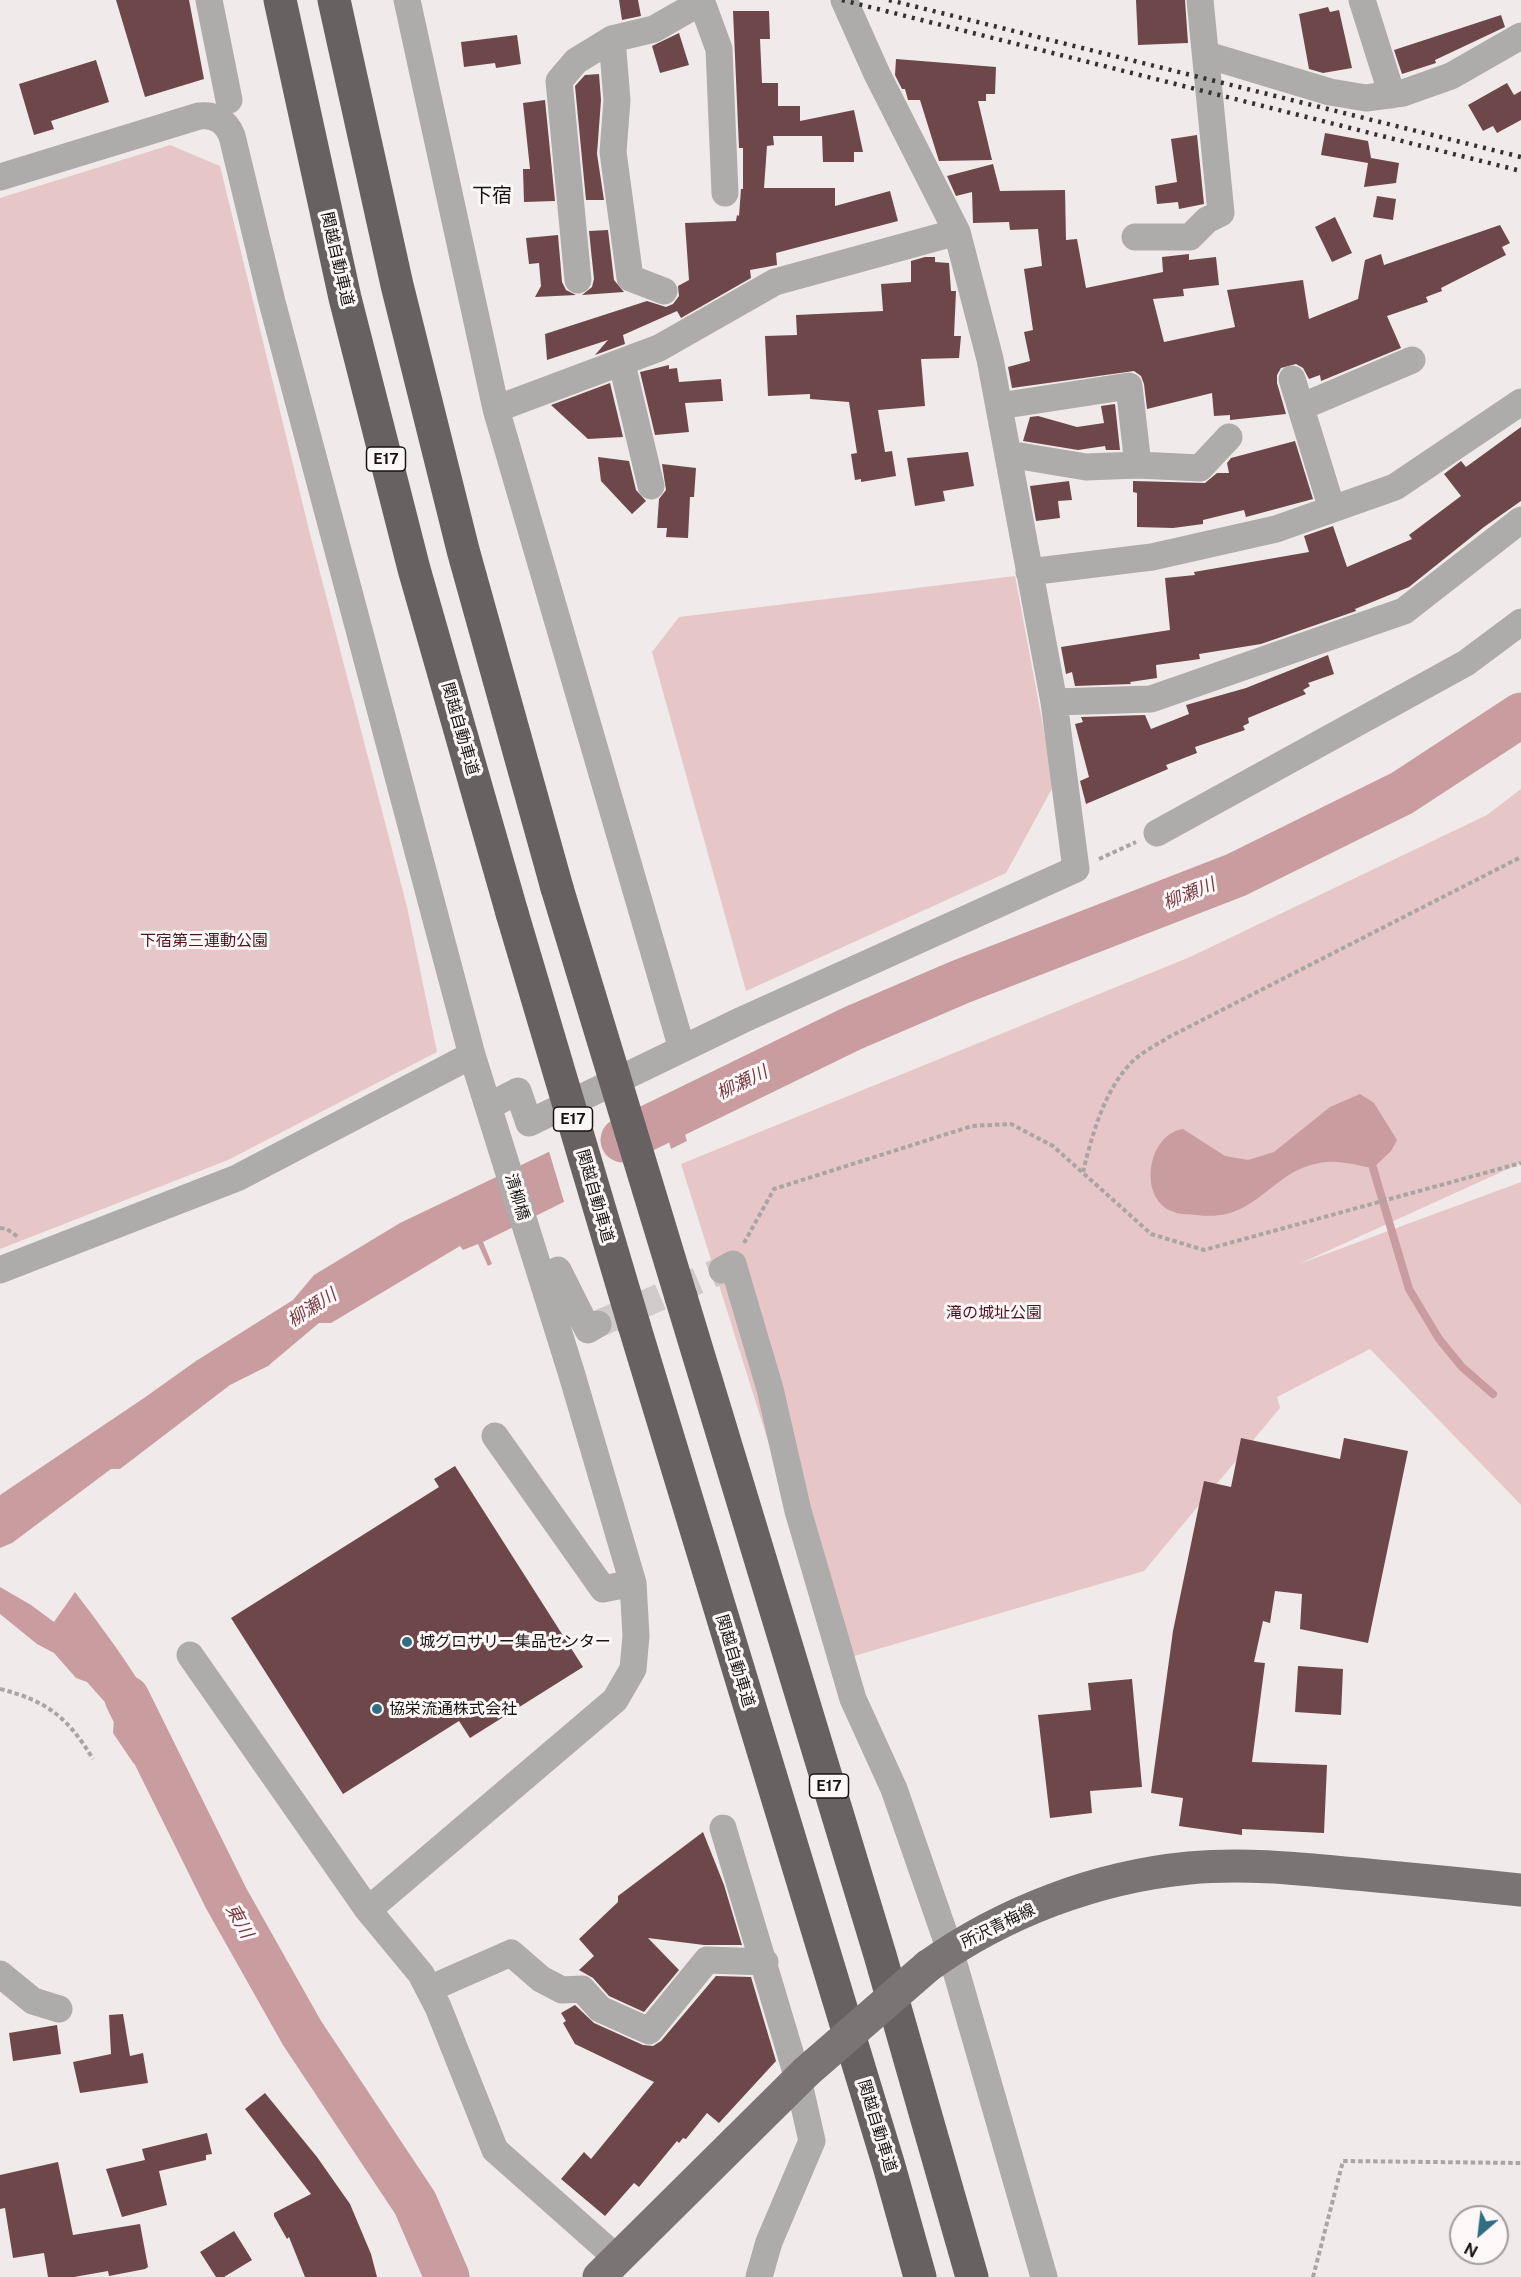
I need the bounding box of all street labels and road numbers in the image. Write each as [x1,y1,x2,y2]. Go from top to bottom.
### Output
street label: 関越自動車道 [317,210,357,308]
road number: E17 [366,447,406,471]
street label: 関越自動車道 [438,680,482,778]
road number: E17 [554,1107,592,1131]
street label: 関越自動車道 [573,1147,617,1245]
street label: 清柳橋 [501,1171,533,1223]
street label: 関越自動車道 [712,1612,758,1710]
road number: E17 [810,1774,848,1798]
street label: 所沢青梅線 [958,1900,1038,1952]
street label: 関越自動車道 [854,2077,900,2175]

